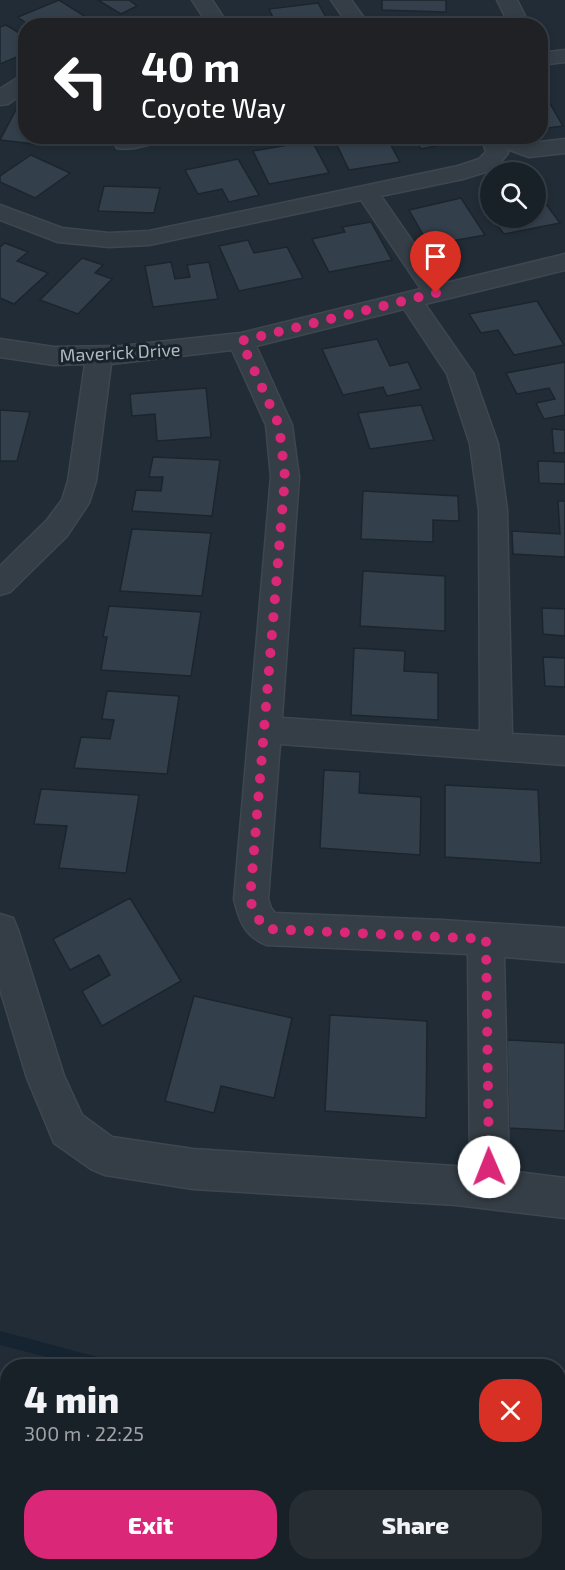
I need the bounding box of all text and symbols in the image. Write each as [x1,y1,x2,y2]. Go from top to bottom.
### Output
text: 40 m [141,40,240,90]
icon: left [42,42,120,120]
text: Coyote Way [141,91,286,123]
map controls [480,162,546,228]
button: search [480,162,546,228]
pin [410,231,461,293]
icon: arrive [419,240,452,273]
street label: Maverick Drive [59,338,181,366]
position arrow [457,1135,521,1199]
text: 4 min [24,1377,119,1420]
button: close [479,1379,542,1442]
text: 300 m · 22:25 [24,1421,144,1445]
button: Exit [24,1490,277,1559]
button: Share [289,1490,542,1559]

